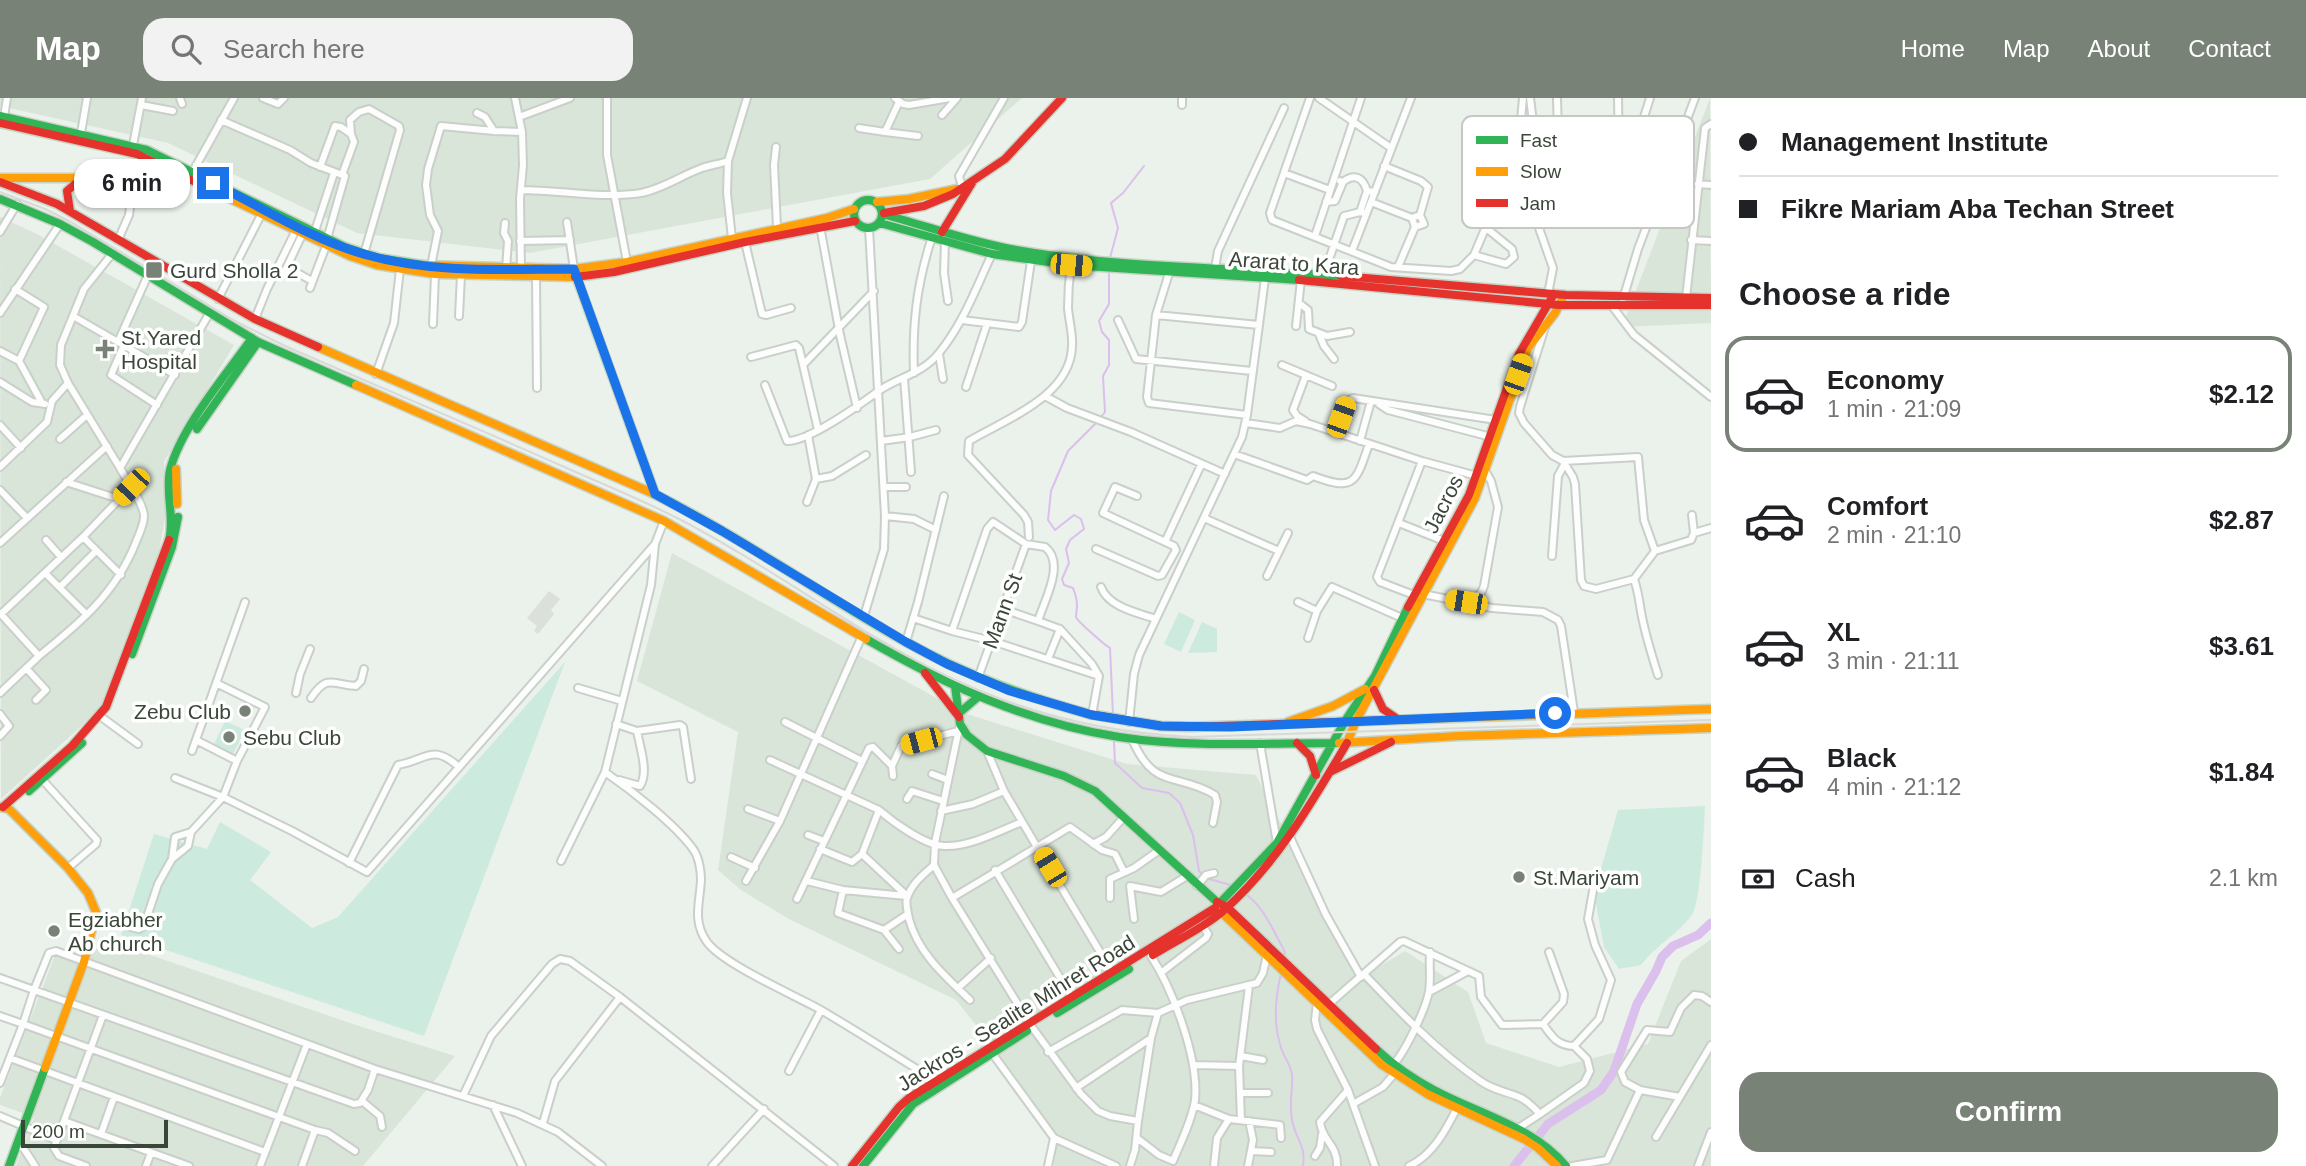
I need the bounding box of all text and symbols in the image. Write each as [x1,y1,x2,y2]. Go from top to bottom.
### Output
search box [143,18,633,81]
text: Map [35,30,101,67]
icon: search [167,30,205,68]
text: Search here [223,34,365,64]
text: Home [1901,35,1965,62]
text: Map [2003,35,2050,62]
text: About [2088,35,2150,62]
text: Contact [2188,35,2271,62]
legend [1462,116,1694,228]
text: Management Institute [1781,127,2048,157]
text: Fast [1520,130,1558,151]
callout: 6 min [73,158,188,208]
text: Slow [1520,161,1561,182]
route end [197,167,229,199]
text: 6 min [102,170,162,196]
text: Jam [1520,193,1556,214]
text: Fikre Mariam Aba Techan Street [1781,194,2174,224]
street label: Ararat to Kara [1228,247,1360,279]
car [1050,253,1093,277]
place label: Gurd Sholla 2 [170,259,298,282]
marker: Gurd Sholla 2 [144,260,164,280]
text: Choose a ride [1739,276,1951,312]
place label: St.Yared Hospital [121,326,201,373]
marker: St.Yared Hospital [95,339,115,359]
car [1502,351,1535,397]
icon: car [1743,363,1806,426]
text: Economy [1827,365,1944,395]
text: $2.12 [2209,379,2274,409]
car [1324,394,1359,440]
text: 1 min · 21:09 [1827,396,1961,422]
car [109,465,154,509]
street label: Jacros [1419,471,1467,537]
icon: car [1743,489,1806,552]
text: Comfort [1827,491,1928,521]
text: $2.87 [2209,505,2274,535]
text: 2 min · 21:10 [1827,522,1961,548]
street label: Mann St [978,570,1026,652]
car [1444,588,1489,616]
icon: car [1743,615,1806,678]
text: XL [1827,617,1860,647]
text: $3.61 [2209,631,2274,661]
text: 3 min · 21:11 [1827,648,1960,674]
route start [1539,697,1571,729]
place label: Zebu Club [134,700,231,723]
marker: Zebu Club [237,703,253,719]
car [898,725,945,757]
place label: Sebu Club [243,726,341,749]
marker: Sebu Club [221,729,237,745]
icon: car [1743,741,1806,804]
text: Black [1827,743,1896,773]
text: $1.84 [2209,757,2274,787]
text: 4 min · 21:12 [1827,774,1961,800]
car [1031,844,1070,890]
icon: cash [1739,860,1777,898]
text: Cash [1795,863,1856,893]
text: 2.1 km [2209,865,2278,891]
place label: St.Mariyam [1533,866,1639,889]
marker: St.Mariyam [1511,869,1527,885]
place label: Egziabher Ab church [68,908,163,955]
marker: Egziabher Ab church [46,923,62,939]
street label: Jackros - Sealite Mihret Road [893,930,1139,1096]
button: Confirm [1739,1072,2278,1152]
scale bar [21,1117,168,1149]
text: 200 m [32,1121,85,1142]

